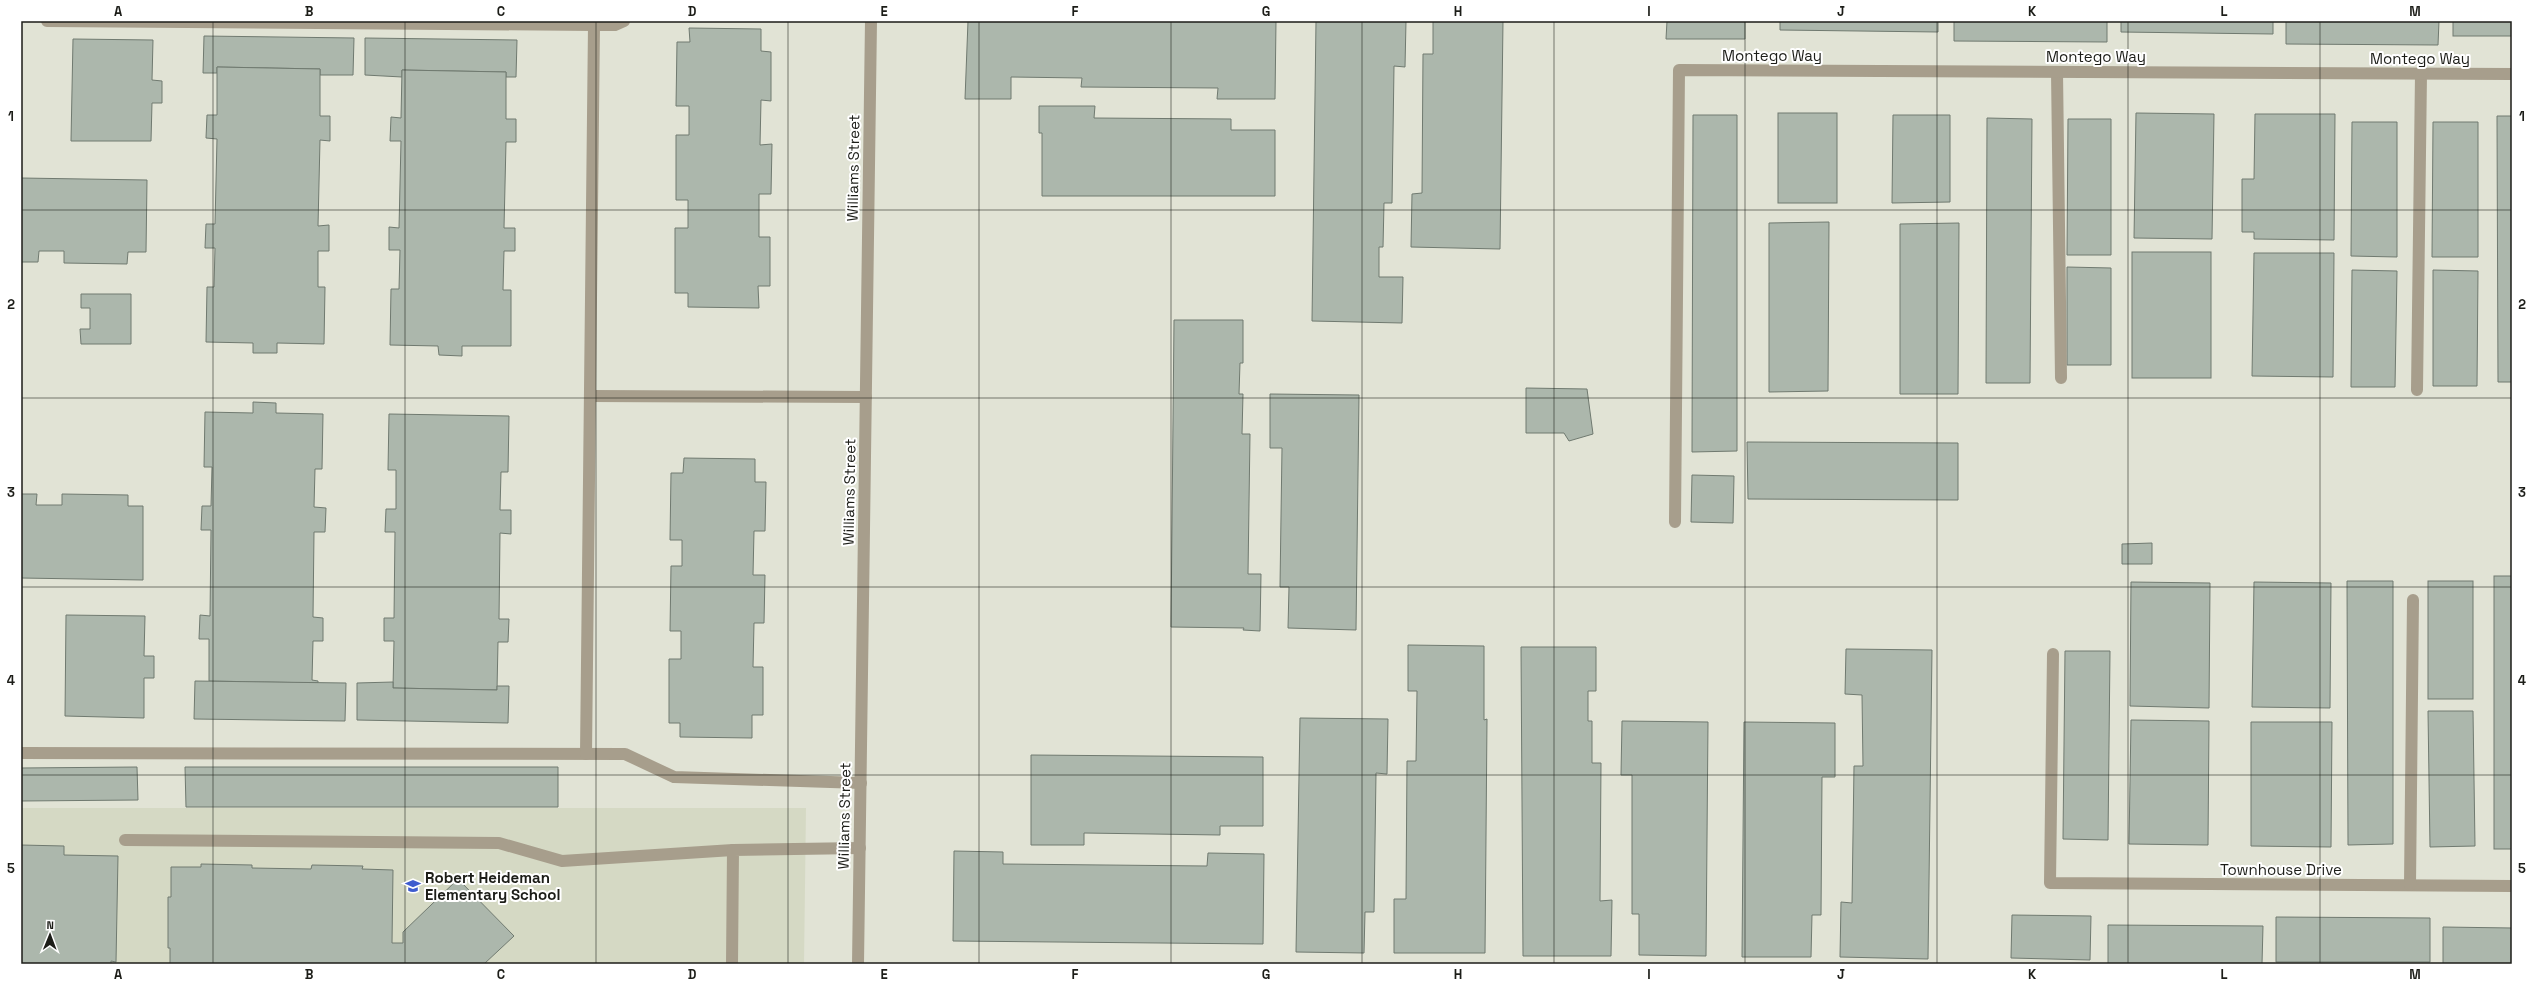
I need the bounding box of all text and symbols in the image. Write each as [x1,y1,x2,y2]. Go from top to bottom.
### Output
text: A [114,3,123,20]
text: B [305,3,314,20]
text: C [497,3,505,20]
text: D [688,3,697,20]
text: E [880,3,888,20]
text: F [1072,3,1079,20]
text: G [1262,3,1270,20]
text: H [1454,3,1462,20]
text: I [1647,3,1651,20]
text: J [1837,3,1845,20]
text: K [2028,3,2037,20]
text: L [2220,3,2228,20]
text: M [2409,3,2421,20]
street label: Montego Way [1722,46,1822,65]
street label: Montego Way [2046,47,2146,66]
street label: Montego Way [2370,49,2470,68]
text: 1 [8,108,14,125]
text: 1 [2519,108,2525,125]
street label: Williams Street [843,114,863,222]
text: 2 [7,296,15,313]
text: 2 [2518,296,2526,313]
street label: Williams Street [839,438,859,546]
text: 3 [7,484,15,501]
text: 3 [2518,484,2526,501]
text: 4 [7,672,15,689]
text: 4 [2518,672,2526,689]
street label: Williams Street [834,762,854,870]
text: 5 [7,860,15,877]
street label: Townhouse Drive [2220,860,2342,879]
text: 5 [2518,860,2526,877]
place label: Robert Heideman Elementary School [425,868,560,904]
school or university icon: Robert Heideman Elementary School [404,877,422,895]
north arrow [30,915,70,955]
text: N [46,918,54,932]
text: A [114,966,123,983]
text: B [305,966,314,983]
text: C [497,966,505,983]
text: D [688,966,697,983]
text: E [880,966,888,983]
text: F [1072,966,1079,983]
text: G [1262,966,1270,983]
text: H [1454,966,1462,983]
text: I [1647,966,1651,983]
text: J [1837,966,1845,983]
text: K [2028,966,2037,983]
text: L [2220,966,2228,983]
text: M [2409,966,2421,983]

